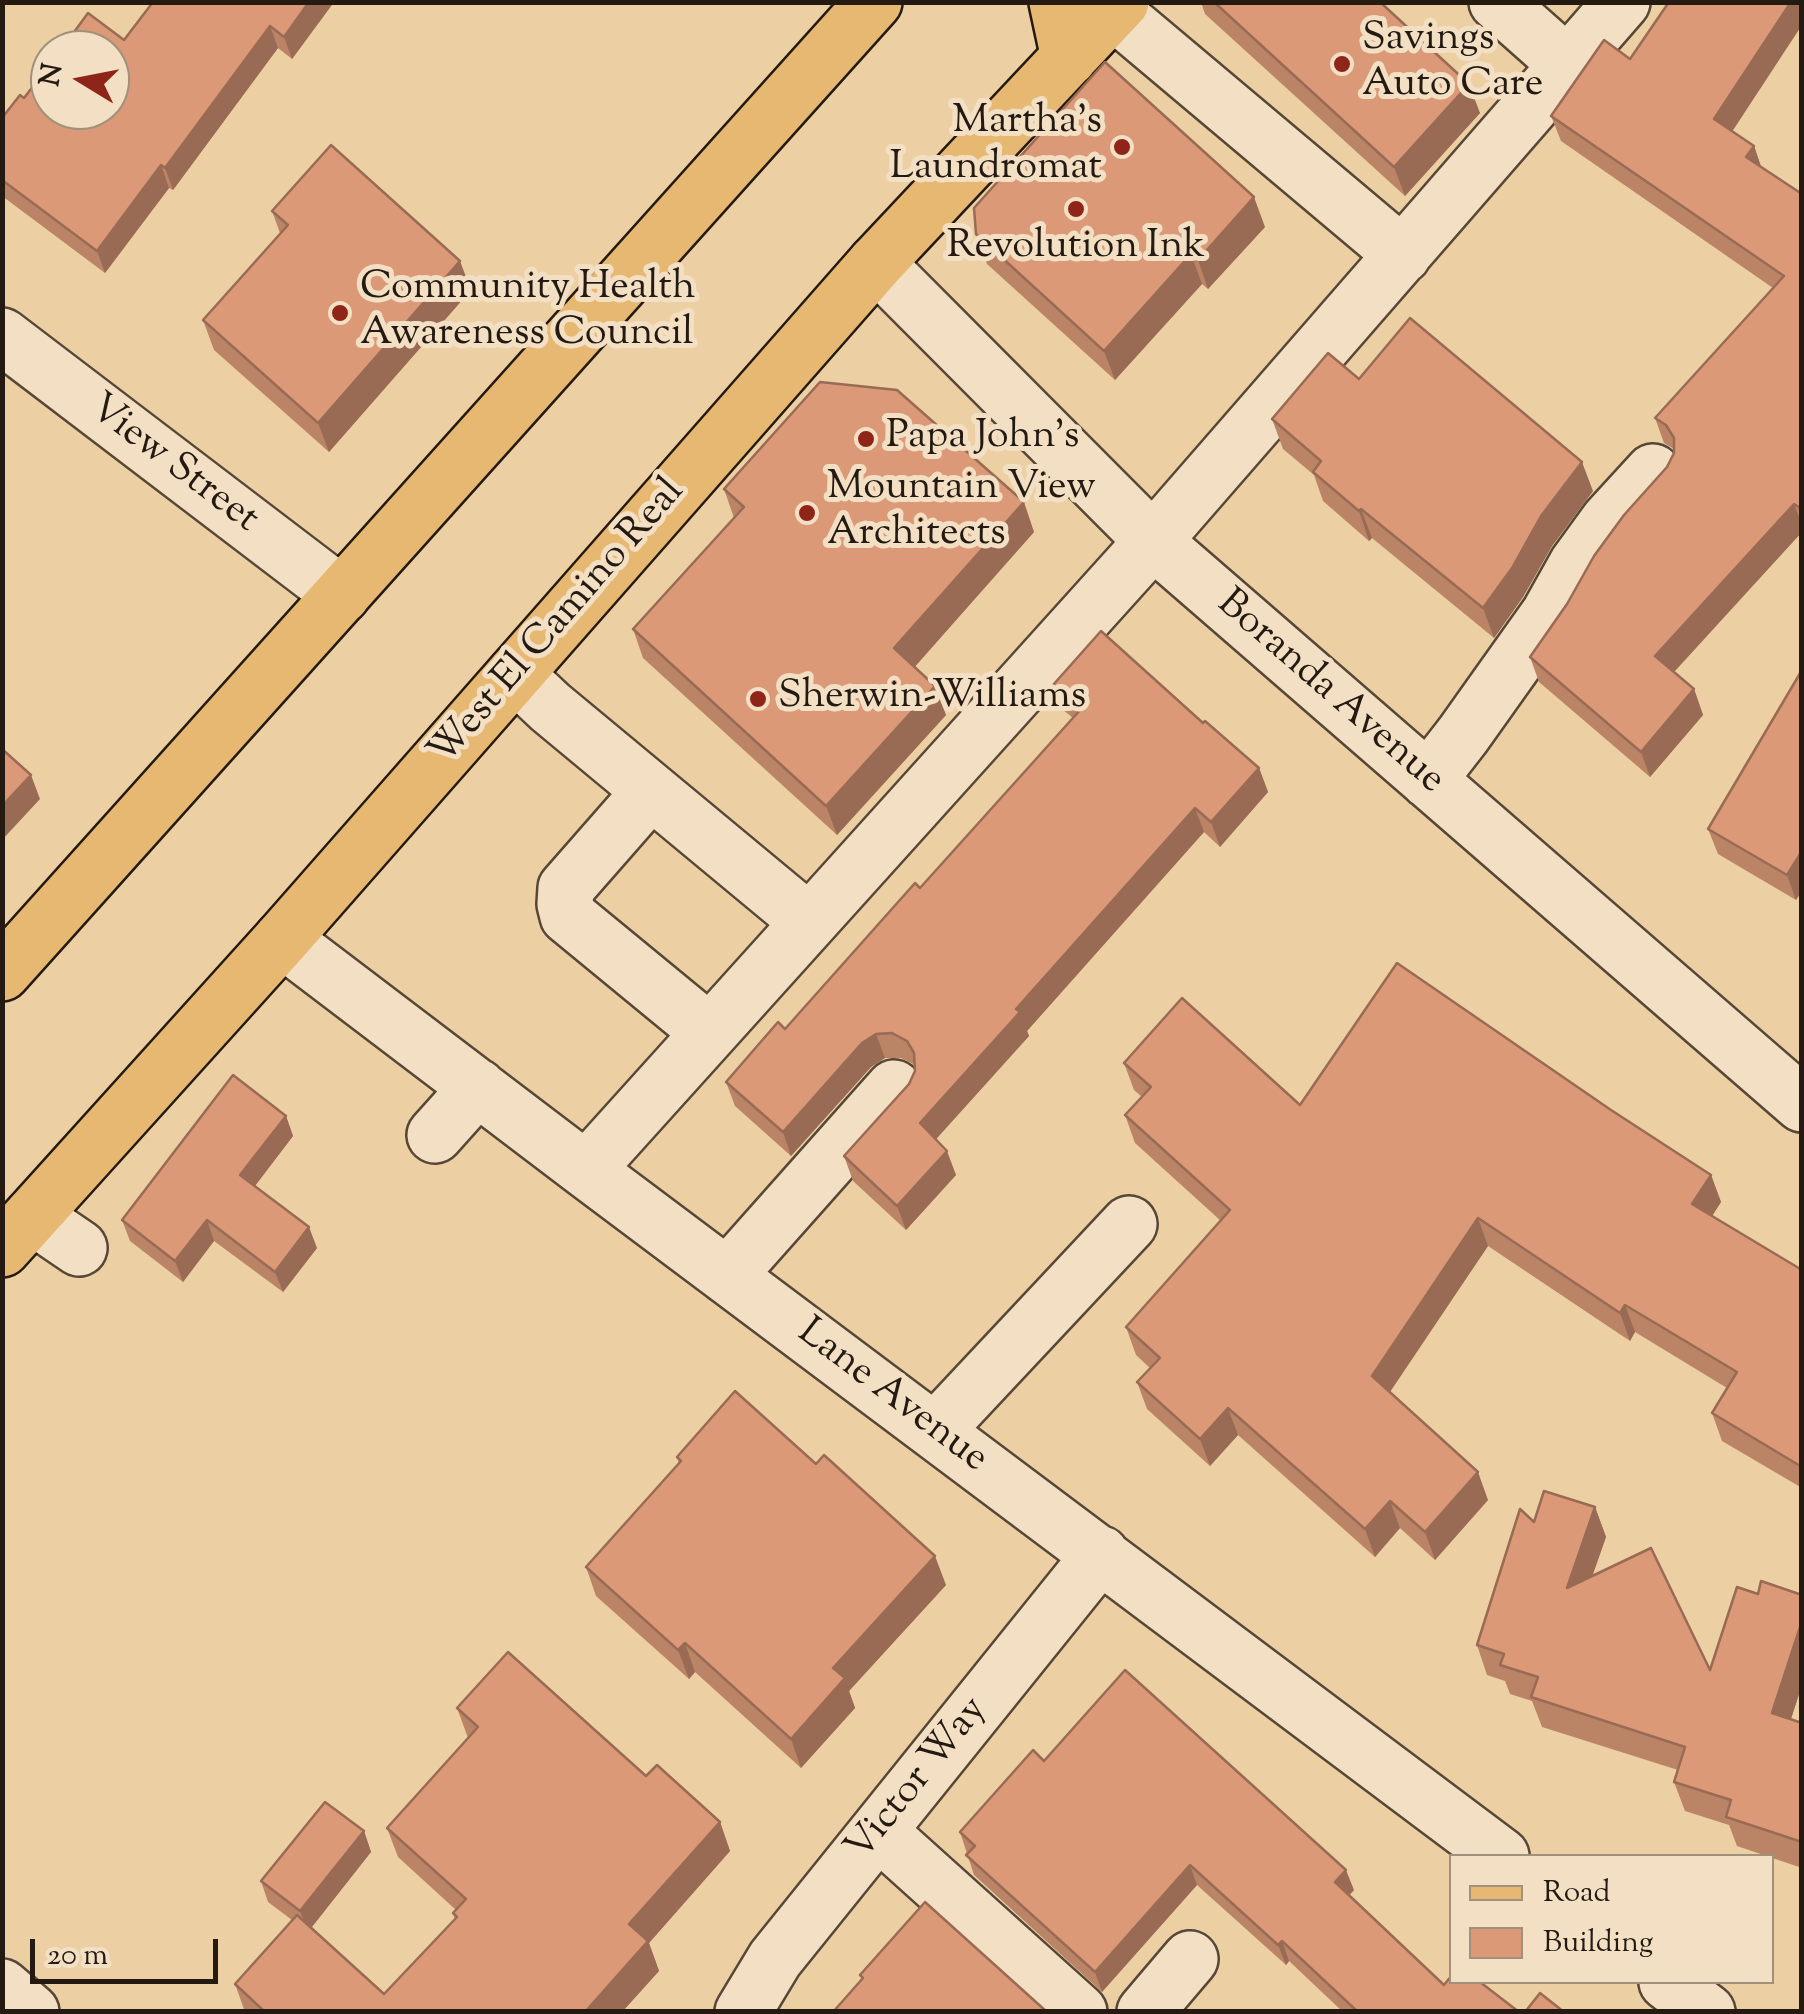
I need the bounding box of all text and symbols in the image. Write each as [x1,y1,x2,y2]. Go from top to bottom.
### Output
place label: Savings Auto Care [1362,17,1543,111]
north arrow [30,30,130,130]
marker: Savings Auto Care [1331,53,1353,75]
text: N [31,61,74,90]
place label: Martha's Laundromat [890,100,1102,194]
marker: Martha's Laundromat [1111,136,1133,158]
marker: Revolution Ink [1065,198,1087,220]
place label: Revolution Ink [947,225,1205,273]
place label: Community Health Awareness Council [360,266,695,360]
marker: Community Health Awareness Council [329,302,351,324]
street label: View Street [77,386,267,546]
place label: Papa John's [886,415,1080,463]
marker: Papa John's [855,428,877,450]
place label: Mountain View Architects [827,466,1096,560]
street label: West El Camino Real [421,471,697,777]
marker: Mountain View Architects [796,502,818,524]
street label: Boranda Avenue [1205,582,1453,806]
place label: Sherwin-Williams [778,675,1086,723]
marker: Sherwin-Williams [747,688,769,710]
street label: Lane Avenue [786,1311,996,1485]
street label: Victor Way [838,1689,1000,1873]
legend [1449,1854,1774,1984]
text: Road [1543,1872,1610,1915]
scale bar [35,1919,222,1981]
text: Building [1543,1922,1653,1965]
text: 20 m [47,1935,108,1978]

